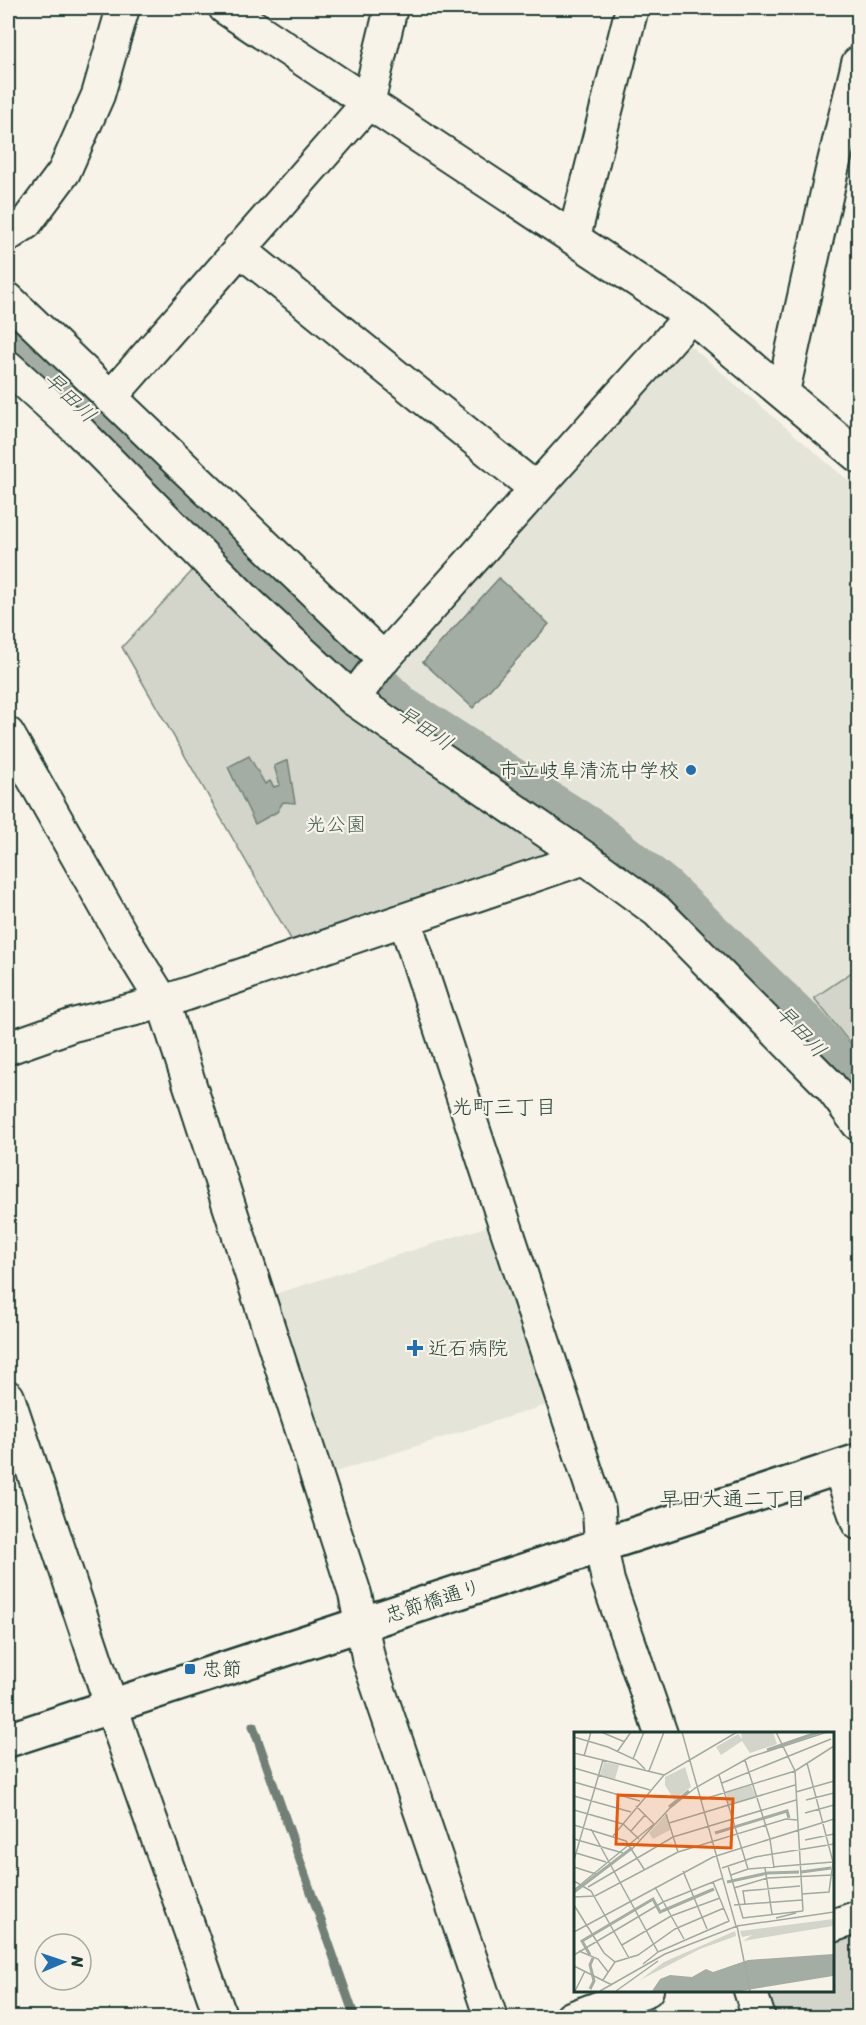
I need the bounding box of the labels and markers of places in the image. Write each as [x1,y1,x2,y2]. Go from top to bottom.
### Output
place label: 市立岐阜清流中学校 [499,753,679,788]
marker: 市立岐阜清流中学校 [684,763,698,777]
place label: 近石病院 [428,1331,508,1366]
marker: 近石病院 [406,1339,424,1357]
place label: 忠節 [202,1652,242,1687]
marker: 忠節 [183,1662,197,1676]

